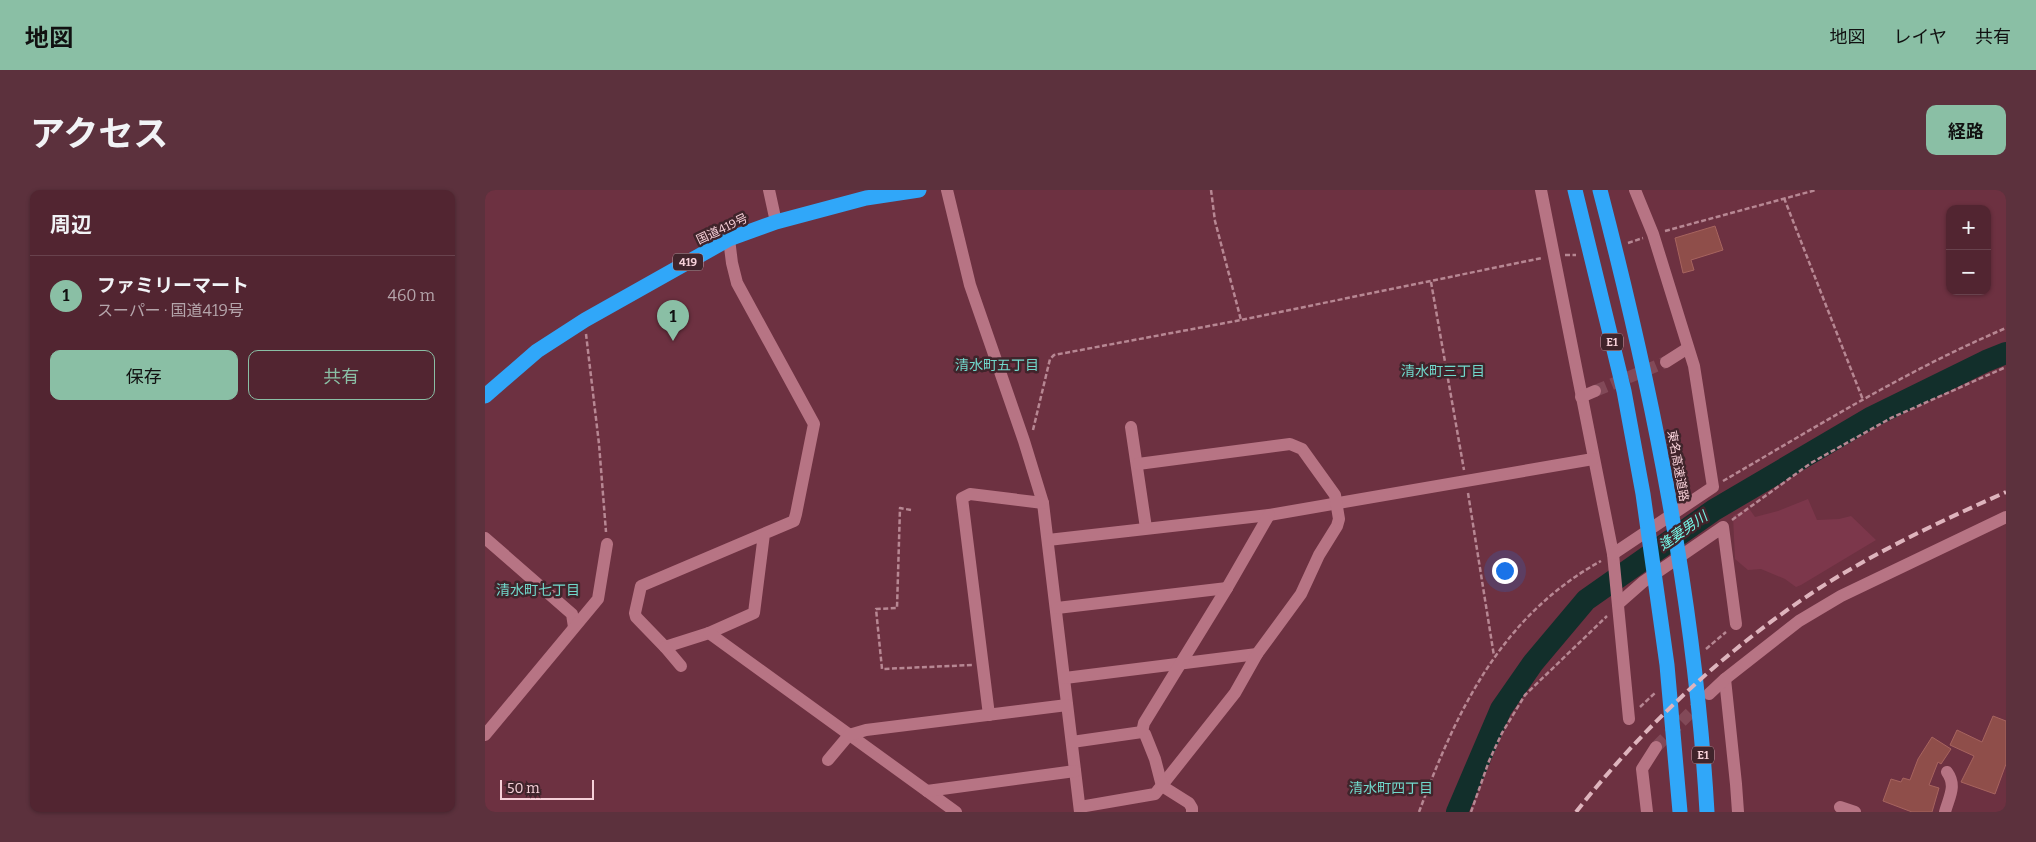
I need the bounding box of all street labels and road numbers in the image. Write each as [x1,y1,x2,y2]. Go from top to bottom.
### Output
street label: 国道419号 [694,211,750,247]
road number: 419 [673,254,703,270]
road number: E1 [1601,334,1623,350]
street label: 東名高速道路 [1665,429,1691,503]
road number: E1 [1692,746,1714,764]

